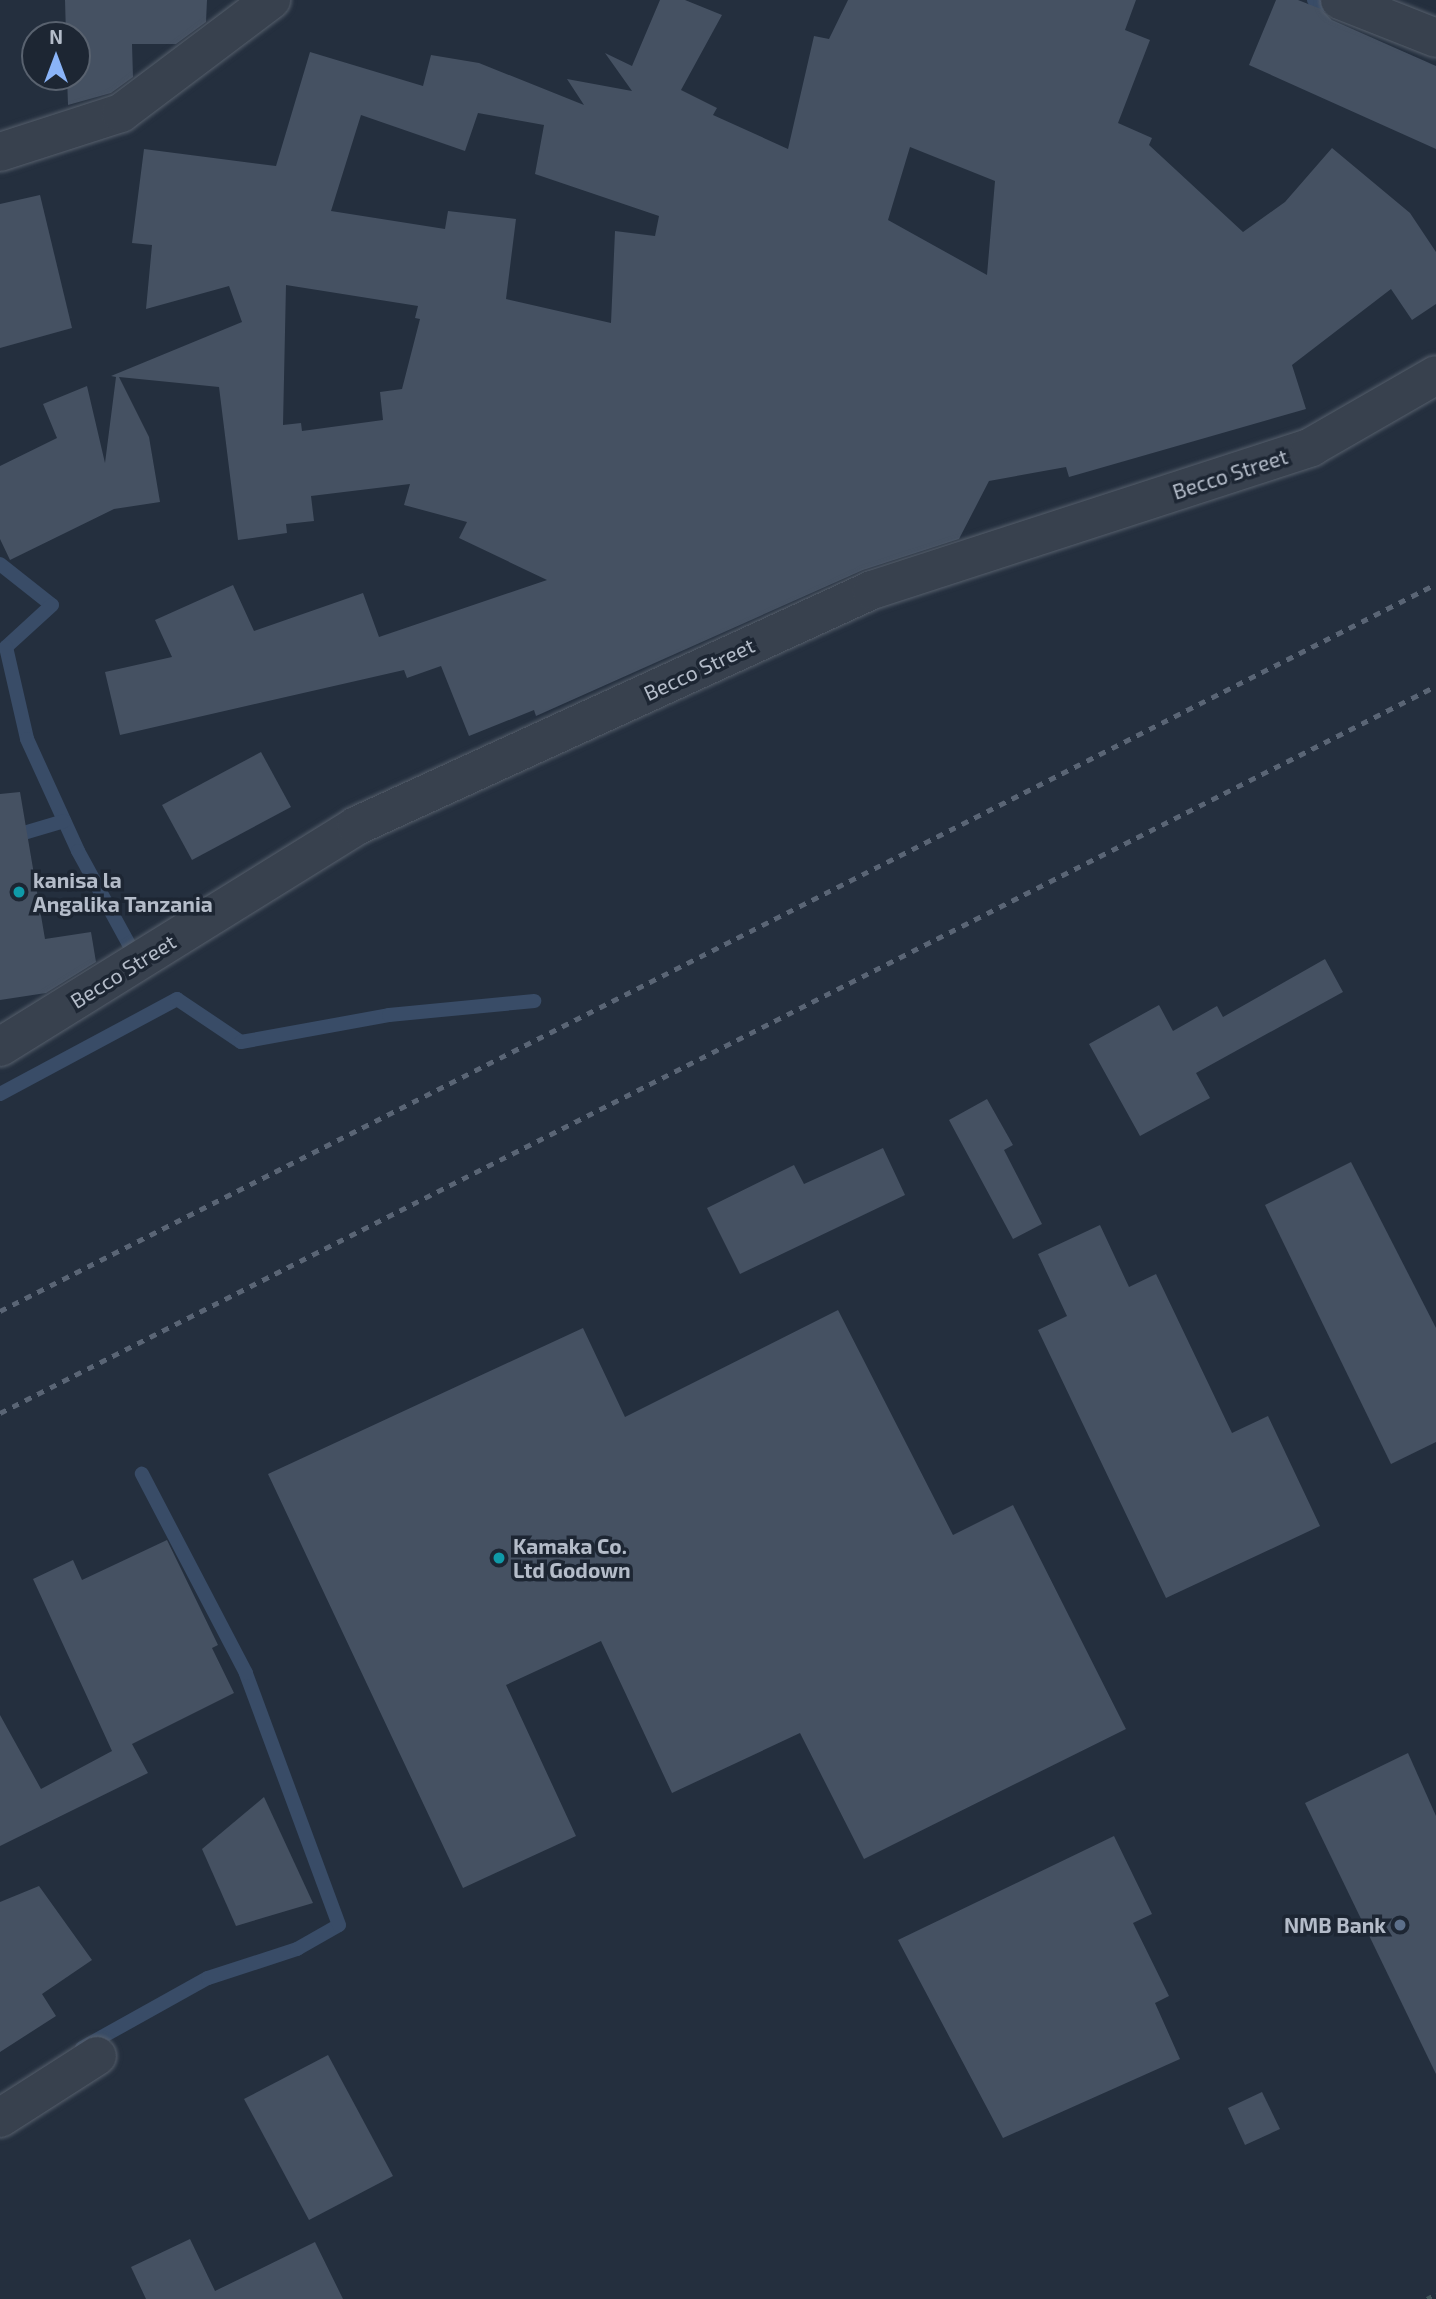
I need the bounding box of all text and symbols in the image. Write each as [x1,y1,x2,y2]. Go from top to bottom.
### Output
north arrow [21,21,91,91]
text: N [49,25,63,48]
street label: Becco Street [1169,444,1291,504]
street label: Becco Street [640,632,758,706]
place label: kanisa la Angalika Tanzania [33,867,213,917]
marker: kanisa la Angalika Tanzania [11,884,27,900]
street label: Becco Street [66,929,180,1013]
place label: Kamaka Co. Ltd Godown [513,1533,631,1583]
marker: Kamaka Co. Ltd Godown [491,1550,507,1566]
place label: NMB Bank [1284,1912,1386,1938]
marker: NMB Bank [1392,1917,1408,1933]

